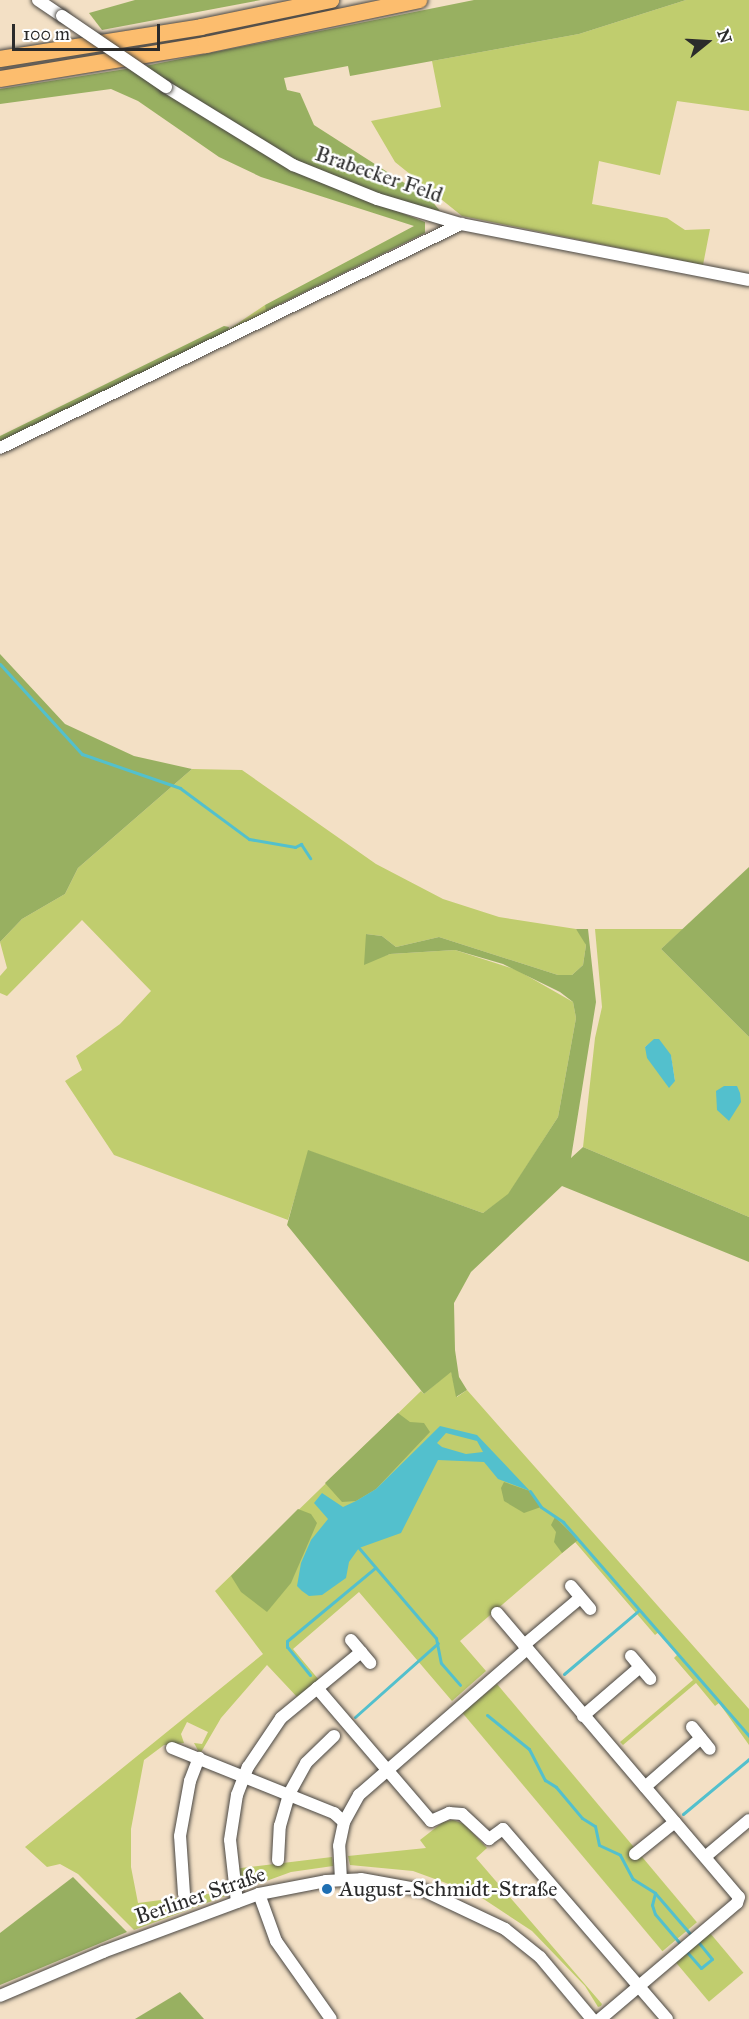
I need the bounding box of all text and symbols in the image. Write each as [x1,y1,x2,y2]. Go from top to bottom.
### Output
scale bar [15,12,164,50]
north arrow [677,12,737,72]
text: 100 m [23,23,70,45]
text: N [713,27,736,46]
street label: Brabecker Feld [312,140,446,208]
street label: Berliner Straße [131,1860,269,1930]
place label: August-Schmidt-Straße [339,1876,557,1902]
marker: August-Schmidt-Straße [320,1882,334,1896]

